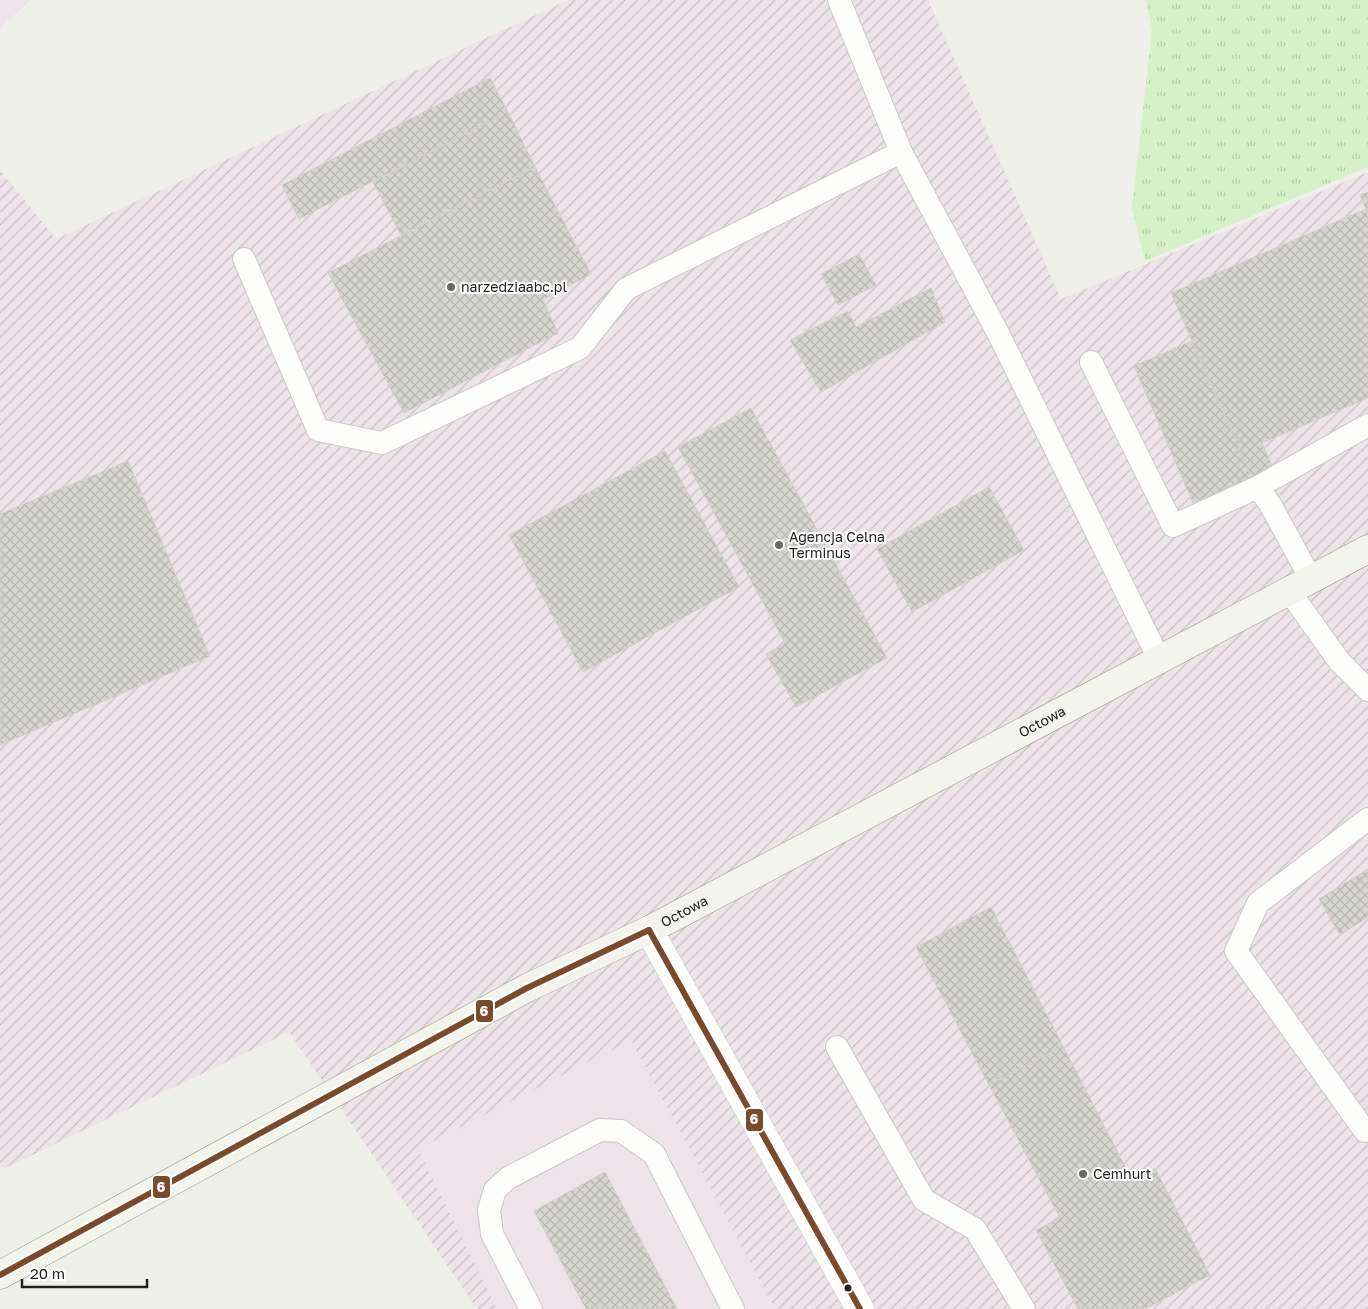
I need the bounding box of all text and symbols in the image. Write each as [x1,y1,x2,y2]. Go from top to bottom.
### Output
place label: narzedziaabc.pl [461,278,567,295]
marker: narzedziaabc.pl [445,281,457,293]
place label: Agencja Celna Terminus [789,528,885,561]
marker: Agencja Celna Terminus [773,539,785,551]
street label: Octowa [1015,702,1068,741]
street label: Octowa [658,891,710,930]
line badge: 6 [475,999,494,1023]
text: 6 [480,1002,489,1019]
line badge: 6 [745,1108,764,1132]
text: 6 [750,1110,759,1127]
place label: Cemhurt [1093,1165,1151,1182]
marker: Cemhurt [1077,1168,1089,1180]
line badge: 6 [152,1175,171,1199]
text: 6 [157,1178,166,1195]
scale bar [22,1256,148,1288]
text: 20 m [30,1264,65,1282]
unlabelled marker [843,1283,853,1293]

